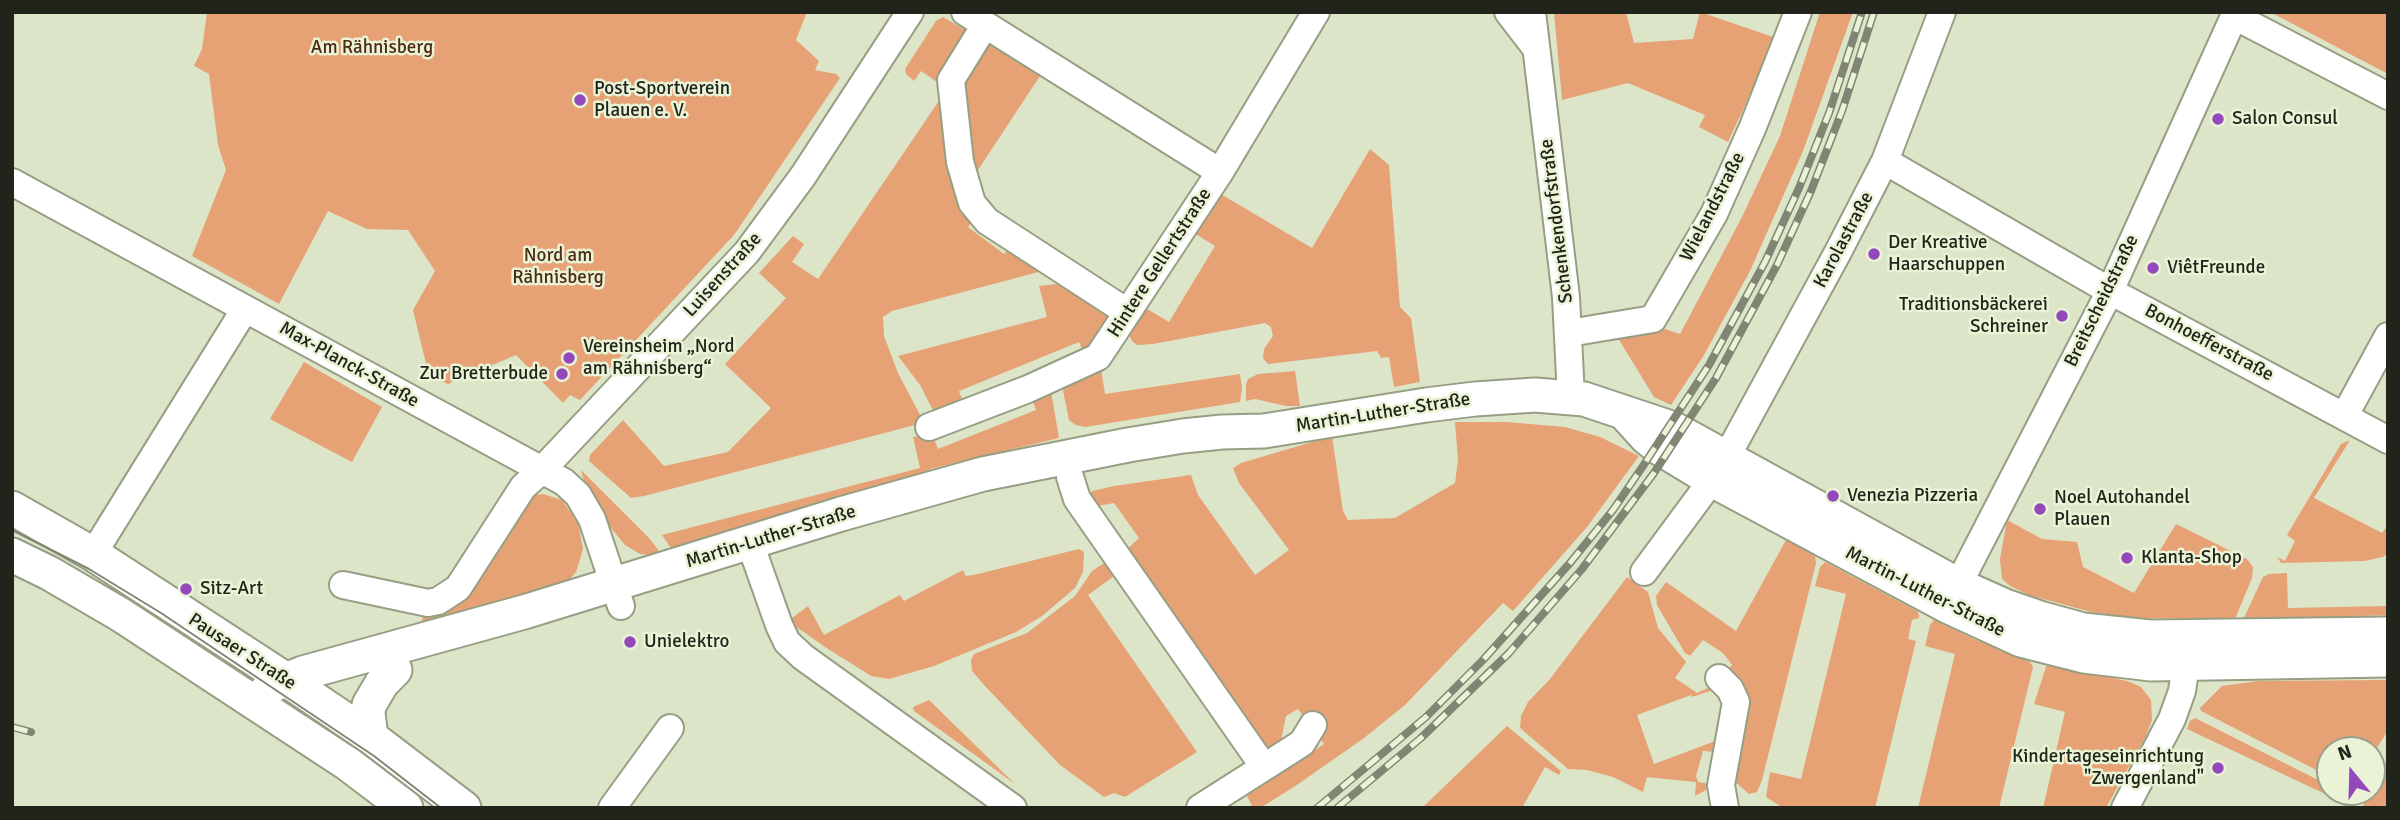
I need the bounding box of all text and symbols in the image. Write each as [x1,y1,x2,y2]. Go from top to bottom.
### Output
park label: Am Rähnisberg [311,37,433,59]
place label: Post-Sportverein Plauen e. V. [594,78,730,122]
marker: Post-Sportverein Plauen e. V. [572,92,588,108]
place label: Salon Consul [2232,108,2338,130]
marker: Salon Consul [2210,111,2226,127]
street label: Schenkendorfstraße [1536,137,1578,305]
street label: Wielandstraße [1676,149,1750,265]
street label: Hintere Gellertstraße [1103,184,1217,342]
street label: Karolastraße [1809,188,1879,292]
street label: Luisenstraße [679,228,767,322]
street label: Breitscheidstraße [2060,231,2144,371]
place label: Der Kreative Haarschuppen [1888,232,2005,276]
park label: Nord am Rähnisberg [512,245,604,289]
marker: Der Kreative Haarschuppen [1866,246,1882,262]
place label: ViêtFreunde [2167,257,2265,279]
marker: ViêtFreunde [2145,260,2161,276]
place label: Traditionsbäckerei Schreiner [1899,294,2048,338]
street label: Bonhoefferstraße [2141,299,2277,387]
marker: Traditionsbäckerei Schreiner [2054,308,2070,324]
street label: Max-Planck-Straße [275,317,423,413]
place label: Vereinsheim „Nord am Rähnisberg“ [583,336,734,380]
marker: Vereinsheim „Nord am Rähnisberg“ [561,350,577,366]
place label: Zur Bretterbude [419,363,548,385]
marker: Zur Bretterbude [554,366,570,382]
street label: Martin-Luther-Straße [1294,388,1472,438]
place label: Venezia Pizzeria [1847,485,1978,507]
place label: Noel Autohandel Plauen [2054,487,2190,531]
marker: Venezia Pizzeria [1825,488,1841,504]
street label: Martin-Luther-Straße [683,500,859,574]
marker: Noel Autohandel Plauen [2032,501,2048,517]
street label: Martin-Luther-Straße [1841,542,2009,642]
place label: Klanta-Shop [2141,547,2242,569]
marker: Klanta-Shop [2119,550,2135,566]
place label: Sitz-Art [200,578,263,600]
marker: Sitz-Art [178,581,194,597]
street label: Pausaer Straße [184,609,300,695]
place label: Unielektro [644,631,729,653]
marker: Unielektro [622,634,638,650]
north arrow [2316,736,2386,806]
text: N [2335,740,2355,767]
place label: Kindertageseinrichtung "Zwergenland" [2012,746,2204,790]
marker: Kindertageseinrichtung "Zwergenland" [2210,760,2226,776]

